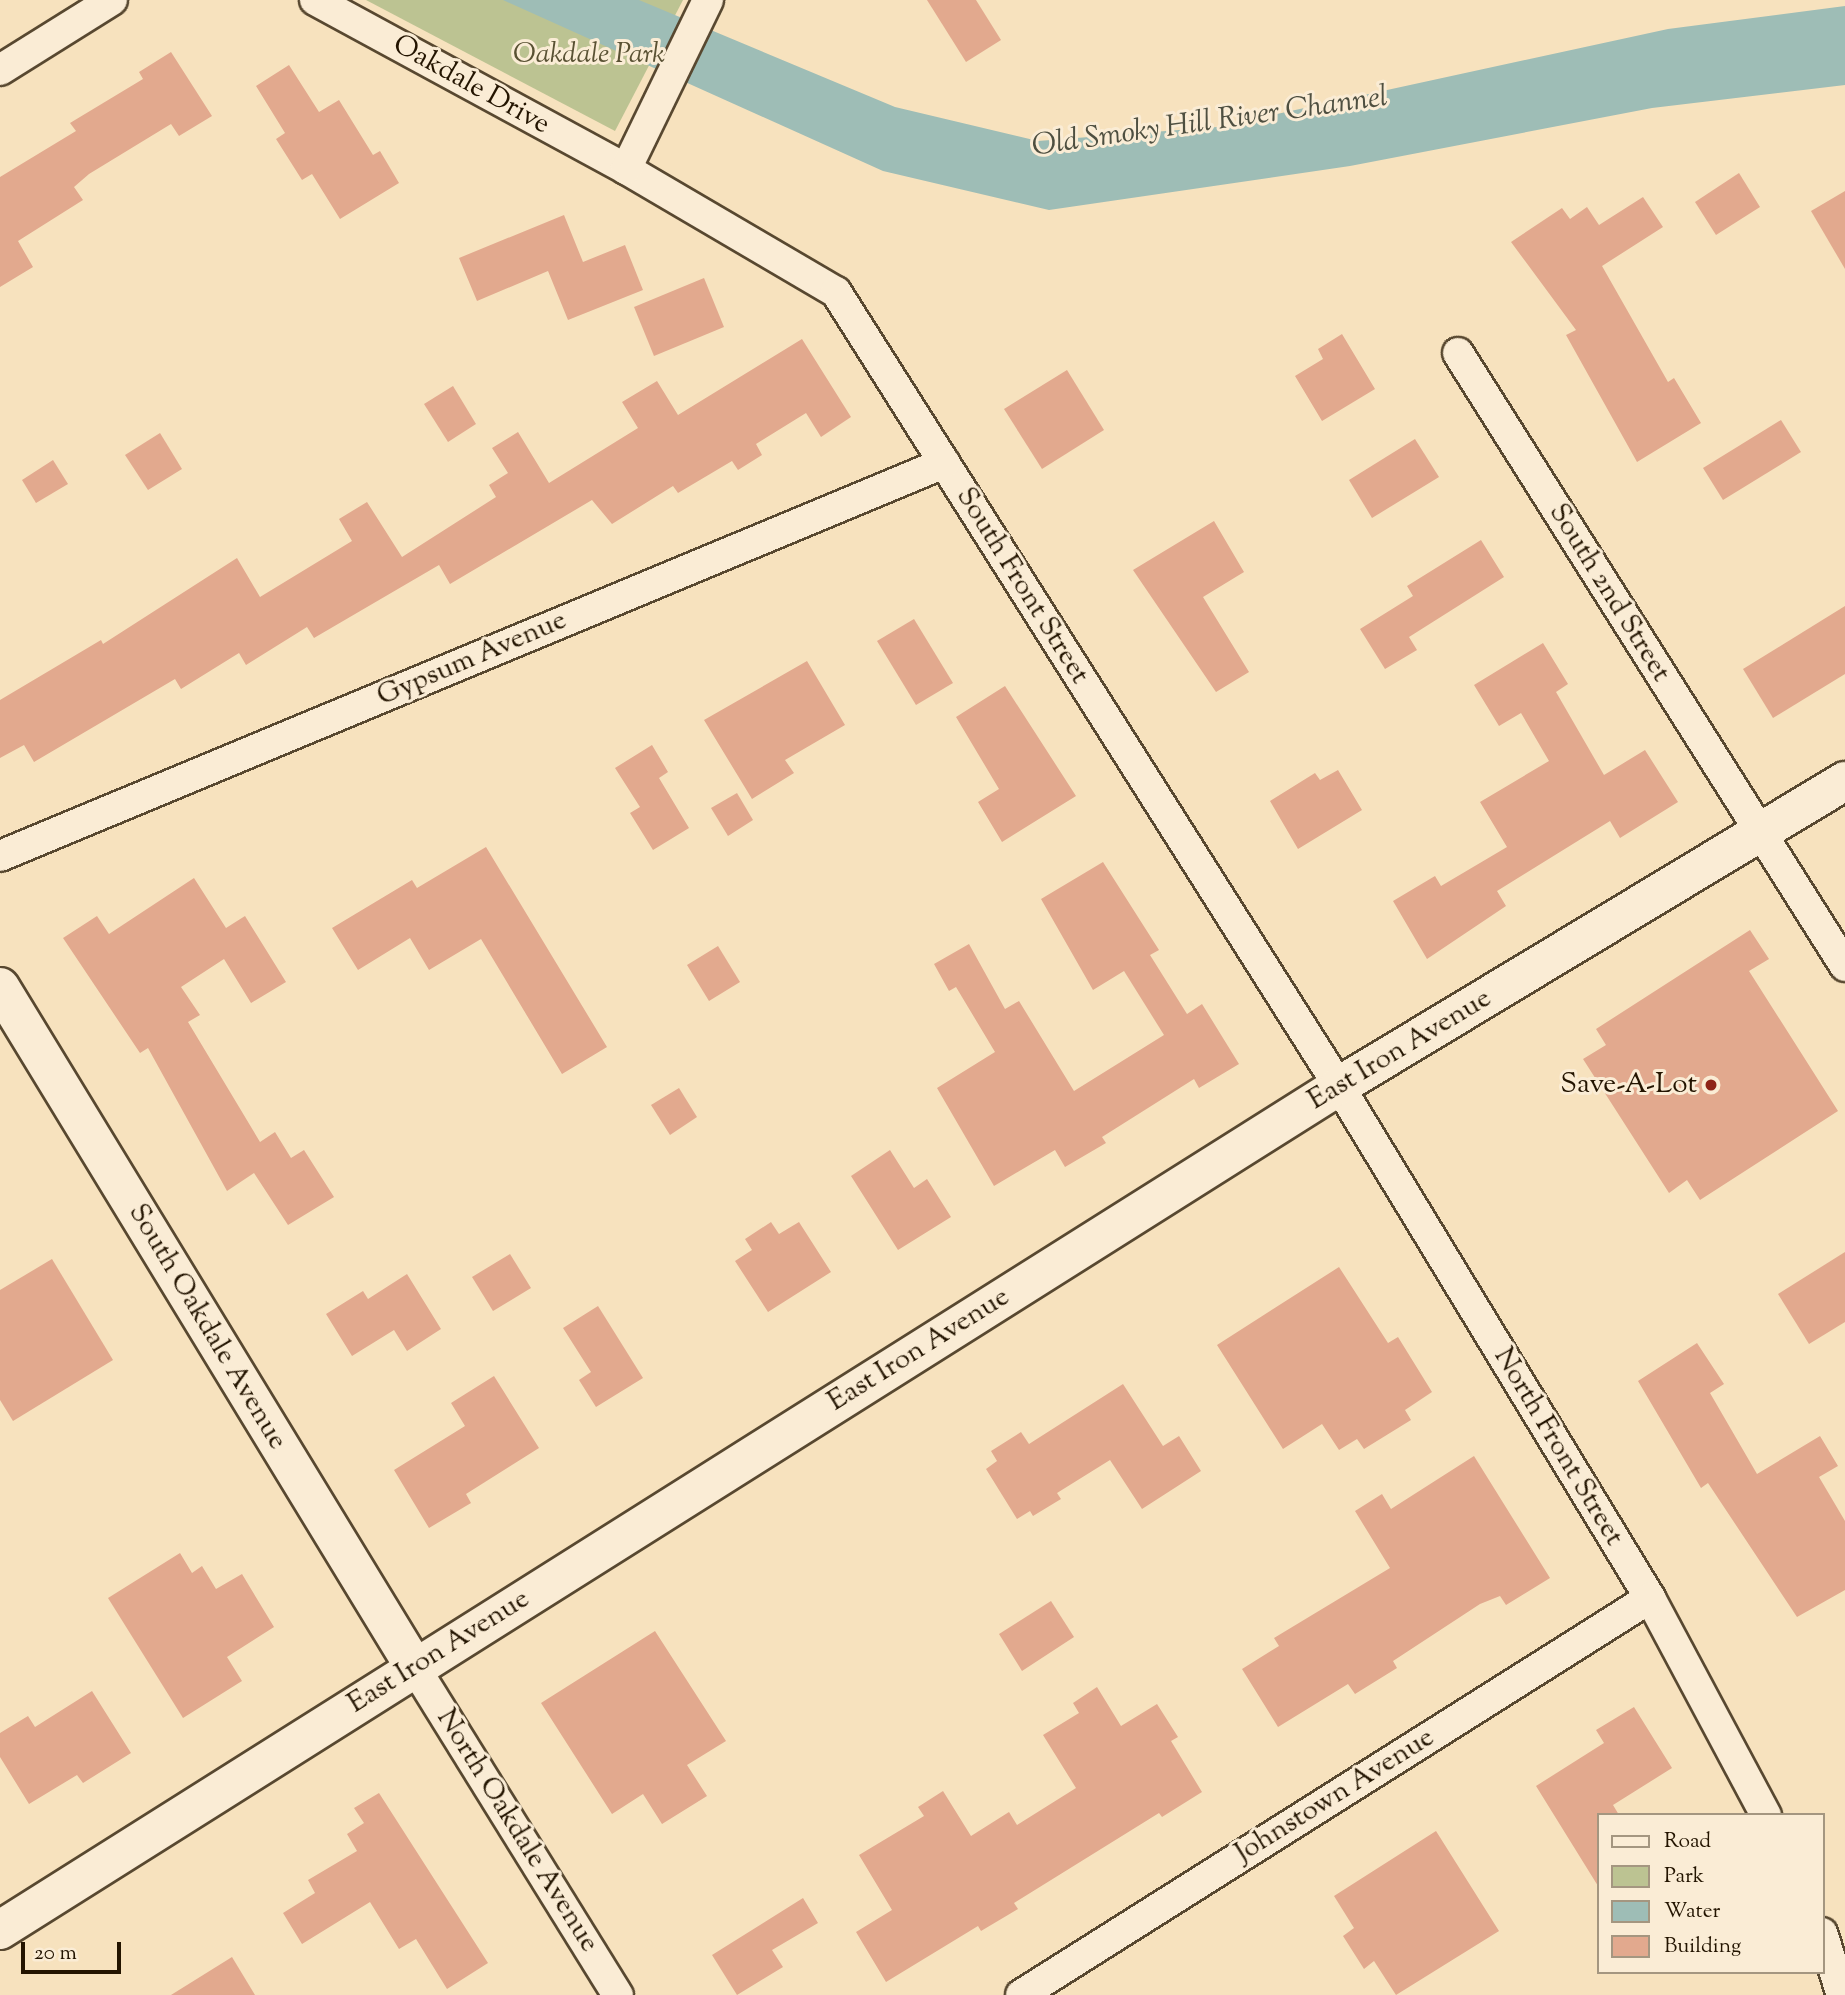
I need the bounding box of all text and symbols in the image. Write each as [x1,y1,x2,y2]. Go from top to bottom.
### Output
street label: Oakdale Drive [387,28,555,142]
park label: Oakdale Park [513,38,665,72]
water label: Old Smoky Hill River Channel [1030,80,1390,166]
street label: South Front Street [948,482,1096,690]
street label: South 2nd Street [1541,498,1677,688]
street label: Gypsum Avenue [372,604,572,714]
street label: East Iron Avenue [1302,982,1498,1118]
place label: Save-A-Lot [1560,1068,1697,1102]
marker: Save-A-Lot [1703,1077,1719,1093]
street label: South Oakdale Avenue [120,1198,294,1456]
street label: East Iron Avenue [822,1281,1016,1419]
street label: North Front Street [1486,1342,1630,1552]
street label: East Iron Avenue [342,1583,536,1721]
street label: North Oakdale Avenue [429,1703,605,1959]
street label: Johnstown Avenue [1229,1721,1441,1871]
legend [1596,1813,1824,1974]
text: Road [1664,1827,1711,1857]
text: Park [1664,1862,1704,1892]
text: Water [1664,1897,1720,1927]
scale bar [24,1928,124,1972]
text: Building [1664,1932,1741,1962]
text: 20 m [34,1939,77,1969]

